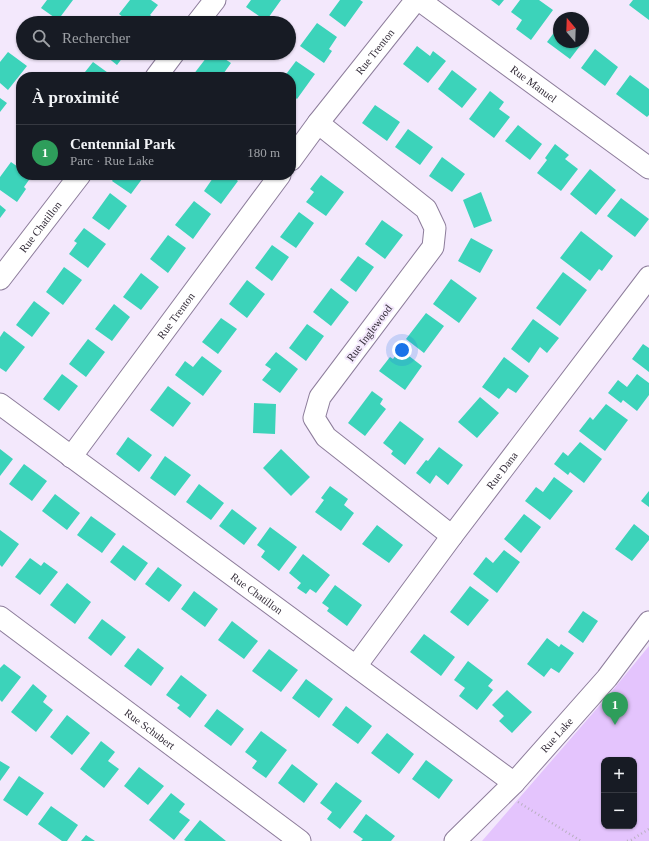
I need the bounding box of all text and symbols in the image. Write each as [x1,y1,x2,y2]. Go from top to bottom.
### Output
north arrow [553,12,589,48]
search box [16,16,296,60]
street label: Rue Trenton [353,26,397,77]
icon: search [30,27,52,49]
text: Rechercher [62,30,130,46]
street label: Rue Manuel [508,63,559,105]
text: À proximité [32,88,119,107]
text: Centennial Park [70,136,175,152]
text: 1 [42,145,48,160]
text: 180 m [247,145,280,160]
text: Parc · Rue Lake [70,153,154,168]
street label: Rue Chatillon [17,198,64,255]
street label: Rue Trenton [155,290,197,341]
street label: Rue Inglewood [344,302,394,364]
your location [392,340,412,360]
street label: Rue Dana [484,449,520,491]
street label: Rue Chatillon [228,570,285,617]
pin: 1 [602,692,628,725]
street label: Rue Schubert [122,706,177,752]
street label: Rue Lake [538,715,575,755]
map controls [601,757,637,829]
button: + [601,757,637,793]
button: − [601,793,637,829]

